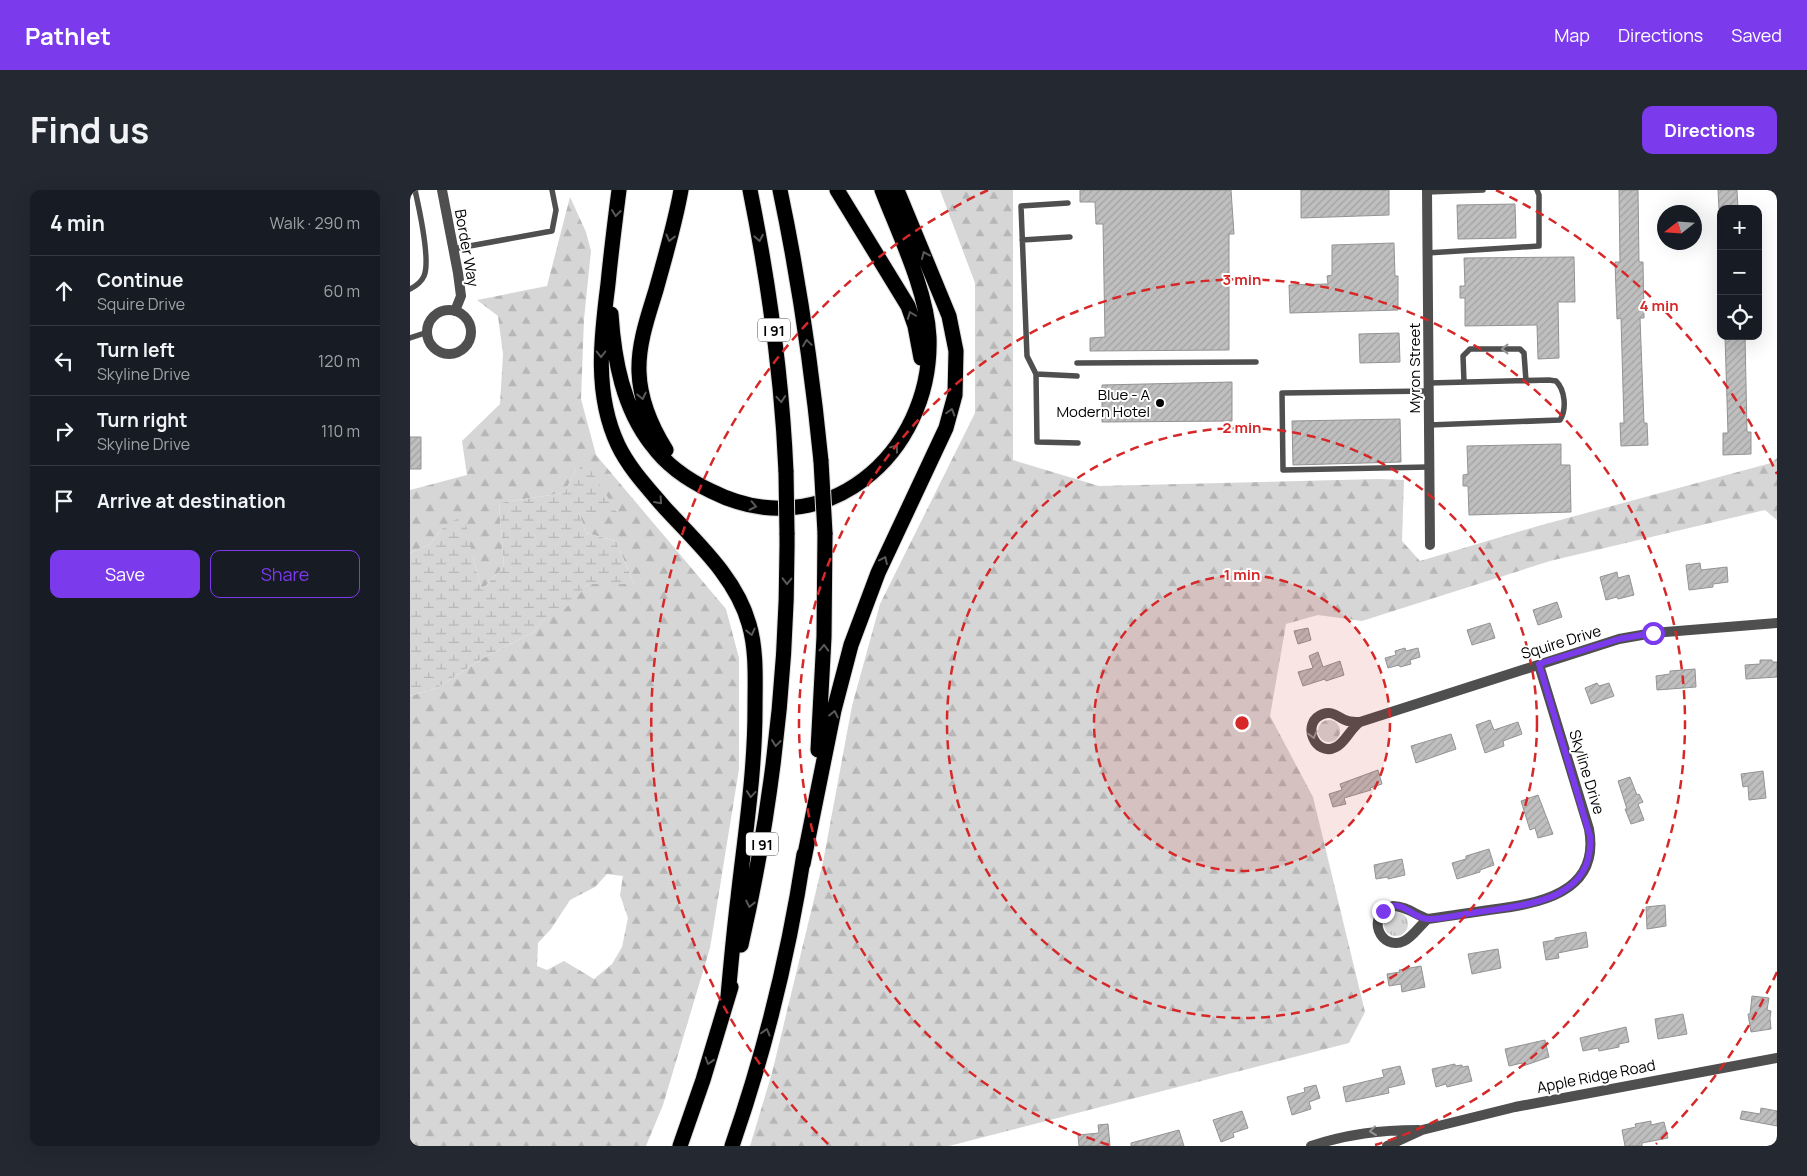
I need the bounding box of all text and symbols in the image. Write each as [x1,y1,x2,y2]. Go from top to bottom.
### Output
text: Pathlet [25,19,111,52]
text: Map [1554,23,1590,47]
text: Directions [1618,23,1703,47]
text: Saved [1731,23,1782,47]
text: Find us [30,106,149,154]
button: Directions [1642,106,1777,154]
north arrow [1657,205,1702,250]
map controls [1717,205,1762,340]
button: + [1717,205,1762,250]
street label: Border Way [450,207,484,289]
text: 4 min [50,209,105,237]
one-way arrow [612,209,622,217]
text: Walk · 290 m [270,212,360,234]
one-way arrow [665,233,676,242]
one-way arrow [754,233,764,242]
button: − [1717,250,1762,295]
one-way arrow [920,251,931,260]
text: Continue [97,267,183,293]
text: 3 min [1223,269,1261,290]
icon: ahead [50,277,78,305]
text: 60 m [324,280,360,302]
text: Squire Drive [97,293,185,315]
text: 4 min [1639,295,1679,316]
button: locate [1717,295,1762,340]
one-way arrow [907,311,917,319]
road number: I 91 [758,318,790,342]
street label: Myron Street [1404,323,1425,413]
text: Turn left [97,337,175,363]
one-way arrow [802,339,813,347]
one-way arrow [1501,344,1508,354]
icon: left [50,347,78,375]
text: 120 m [318,350,360,372]
one-way arrow [596,350,606,358]
text: Skyline Drive [97,363,190,385]
place label: Blue - A Modern Hotel [1056,384,1150,422]
one-way arrow [636,391,647,400]
one-way arrow [776,395,787,403]
marker: Blue - A Modern Hotel [1154,397,1166,409]
text: Turn right [97,407,187,433]
one-way arrow [945,407,956,416]
icon: right [50,417,78,445]
text: 2 min [1222,417,1262,438]
text: 110 m [321,420,360,442]
text: Skyline Drive [97,433,190,455]
one-way arrow [889,444,898,454]
icon: arrive [50,487,78,515]
text: Arrive at destination [97,488,286,514]
one-way arrow [653,495,662,504]
one-way arrow [748,500,757,511]
button: Save [50,550,200,598]
button: Share [210,550,360,598]
one-way arrow [878,556,888,565]
text: 1 min [1224,564,1260,585]
one-way arrow [782,578,792,586]
street label: Squire Drive [1518,620,1604,664]
route start [1642,622,1665,645]
one-way arrow [745,627,756,636]
one-way arrow [819,643,829,651]
one-way arrow [828,709,838,718]
centre of rings [1233,714,1251,732]
street label: Skyline Drive [1564,727,1610,817]
one-way arrow [1307,731,1318,739]
one-way arrow [771,740,782,748]
one-way arrow [746,790,757,798]
road number: I 91 [746,832,778,856]
one-way arrow [745,899,756,908]
route end [1372,900,1395,923]
one-way arrow [761,1029,771,1037]
street label: Apple Ridge Road [1535,1054,1657,1098]
one-way arrow [705,1056,715,1065]
one-way arrow [1369,1125,1377,1136]

